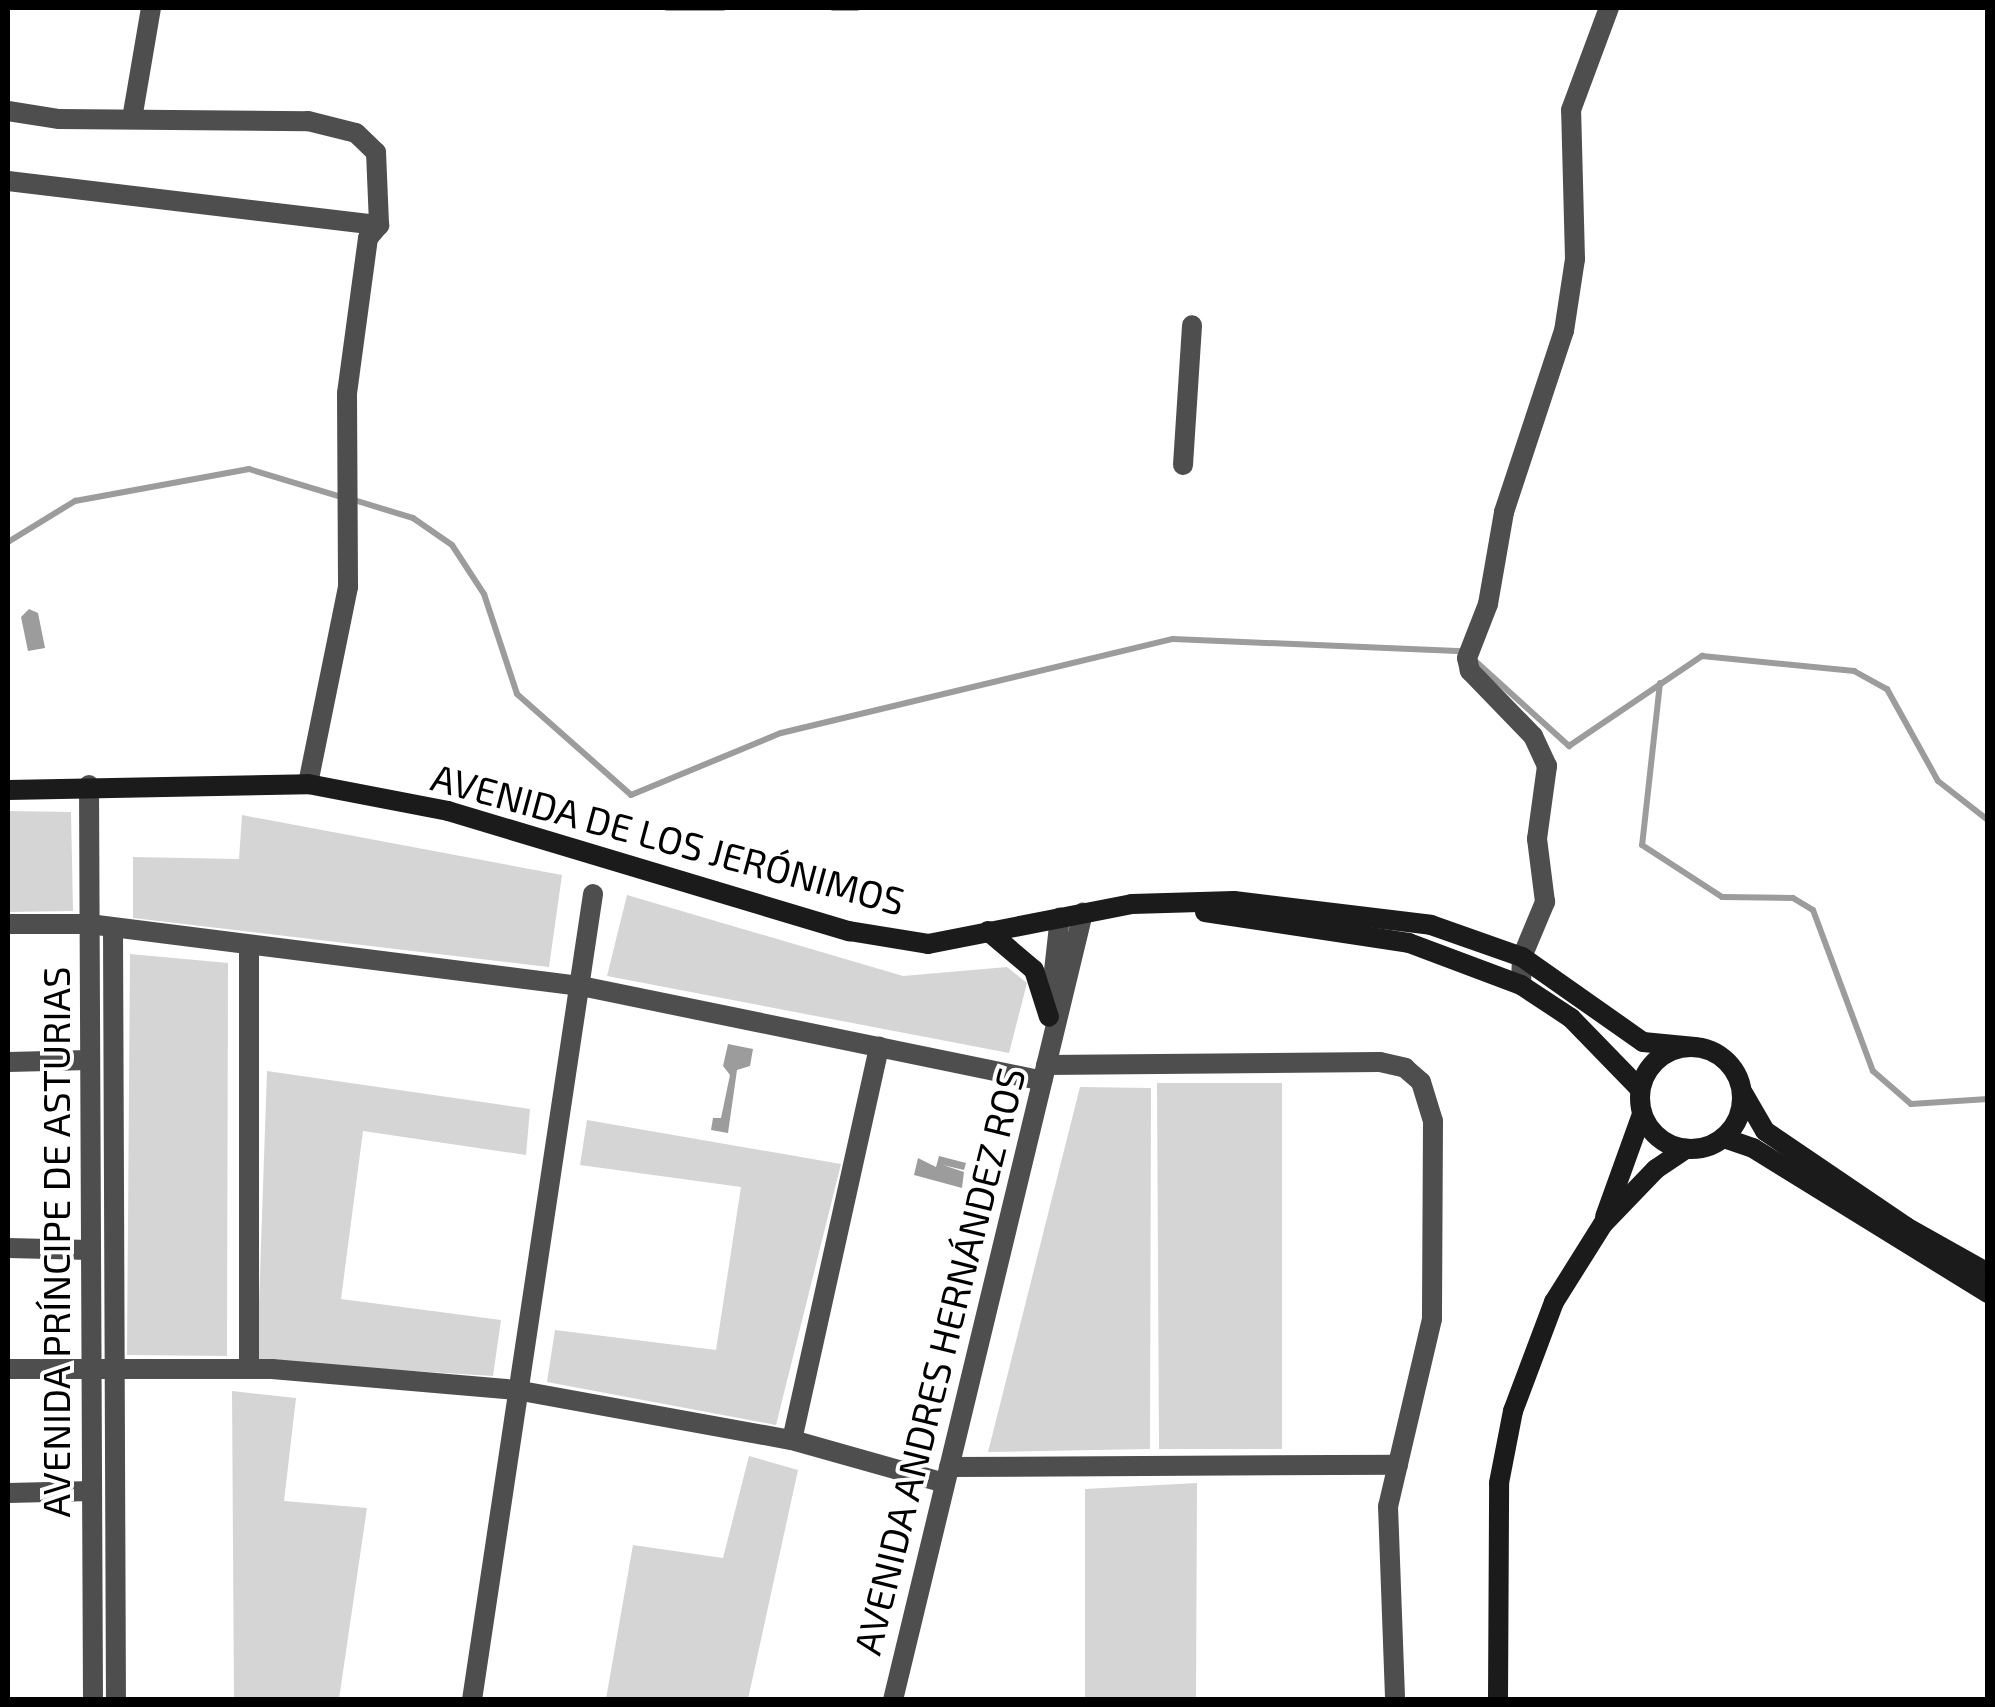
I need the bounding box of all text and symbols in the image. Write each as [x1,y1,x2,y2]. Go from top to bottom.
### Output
street label: AVENIDA DE LOS JERÓNIMOS [426,754,910,924]
street label: AVENIDA PRÍNCIPE DE ASTURIAS [33,966,79,1518]
street label: AVENIDA ANDRES HERNÁNDEZ ROS [844,1062,1034,1660]

